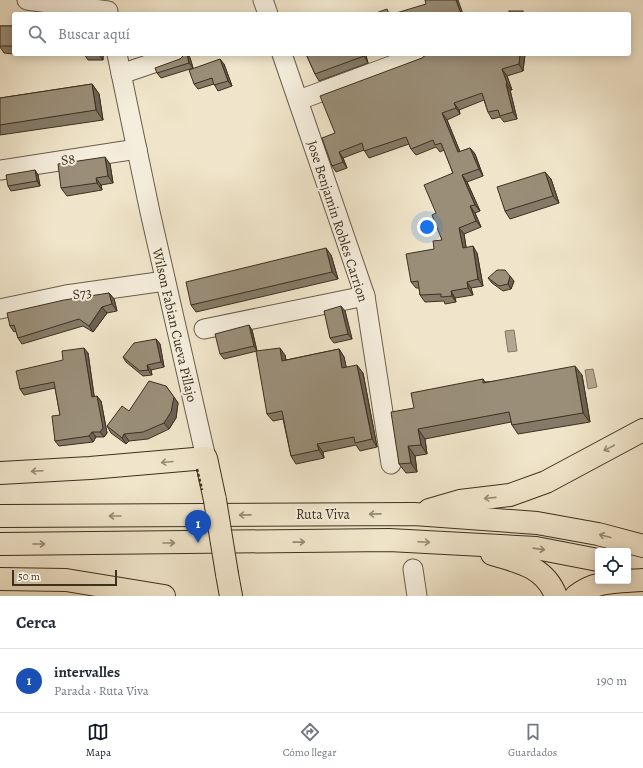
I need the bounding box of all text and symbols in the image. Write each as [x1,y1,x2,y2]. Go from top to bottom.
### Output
search box [12,12,631,56]
icon: search [26,23,48,45]
text: Buscar aquí [58,24,130,44]
street label: Jose Benjamin Robles Carrion [302,138,373,305]
street label: S8 [60,149,77,170]
your location [417,217,437,237]
street label: Wilson Fabian Cueva Pillajo [147,245,201,404]
street label: S73 [71,283,93,304]
one-way arrow [603,445,615,453]
one-way arrow [161,458,174,465]
one-way arrow [31,468,44,475]
one-way arrow [484,494,497,501]
street label: Ruta Viva [296,505,351,524]
pin: 1 [185,510,211,543]
one-way arrow [369,510,382,518]
one-way arrow [239,511,252,519]
one-way arrow [109,512,122,520]
one-way arrow [599,532,612,539]
one-way arrow [292,538,305,546]
one-way arrow [417,538,430,546]
one-way arrow [162,539,175,547]
one-way arrow [32,540,45,548]
one-way arrow [532,545,545,553]
map controls [595,548,631,584]
button: locate [595,548,631,584]
scale bar [12,568,117,587]
text: 50 m [18,569,40,584]
text: Cerca [16,611,56,634]
text: intervalles [54,662,120,682]
text: 1 [27,672,31,689]
text: 190 m [596,672,627,689]
text: Parada · Ruta Viva [54,682,149,699]
tab: Mapa [86,721,111,760]
tab: Cómo llegar [283,721,336,760]
tab: Guardados [508,721,557,760]

